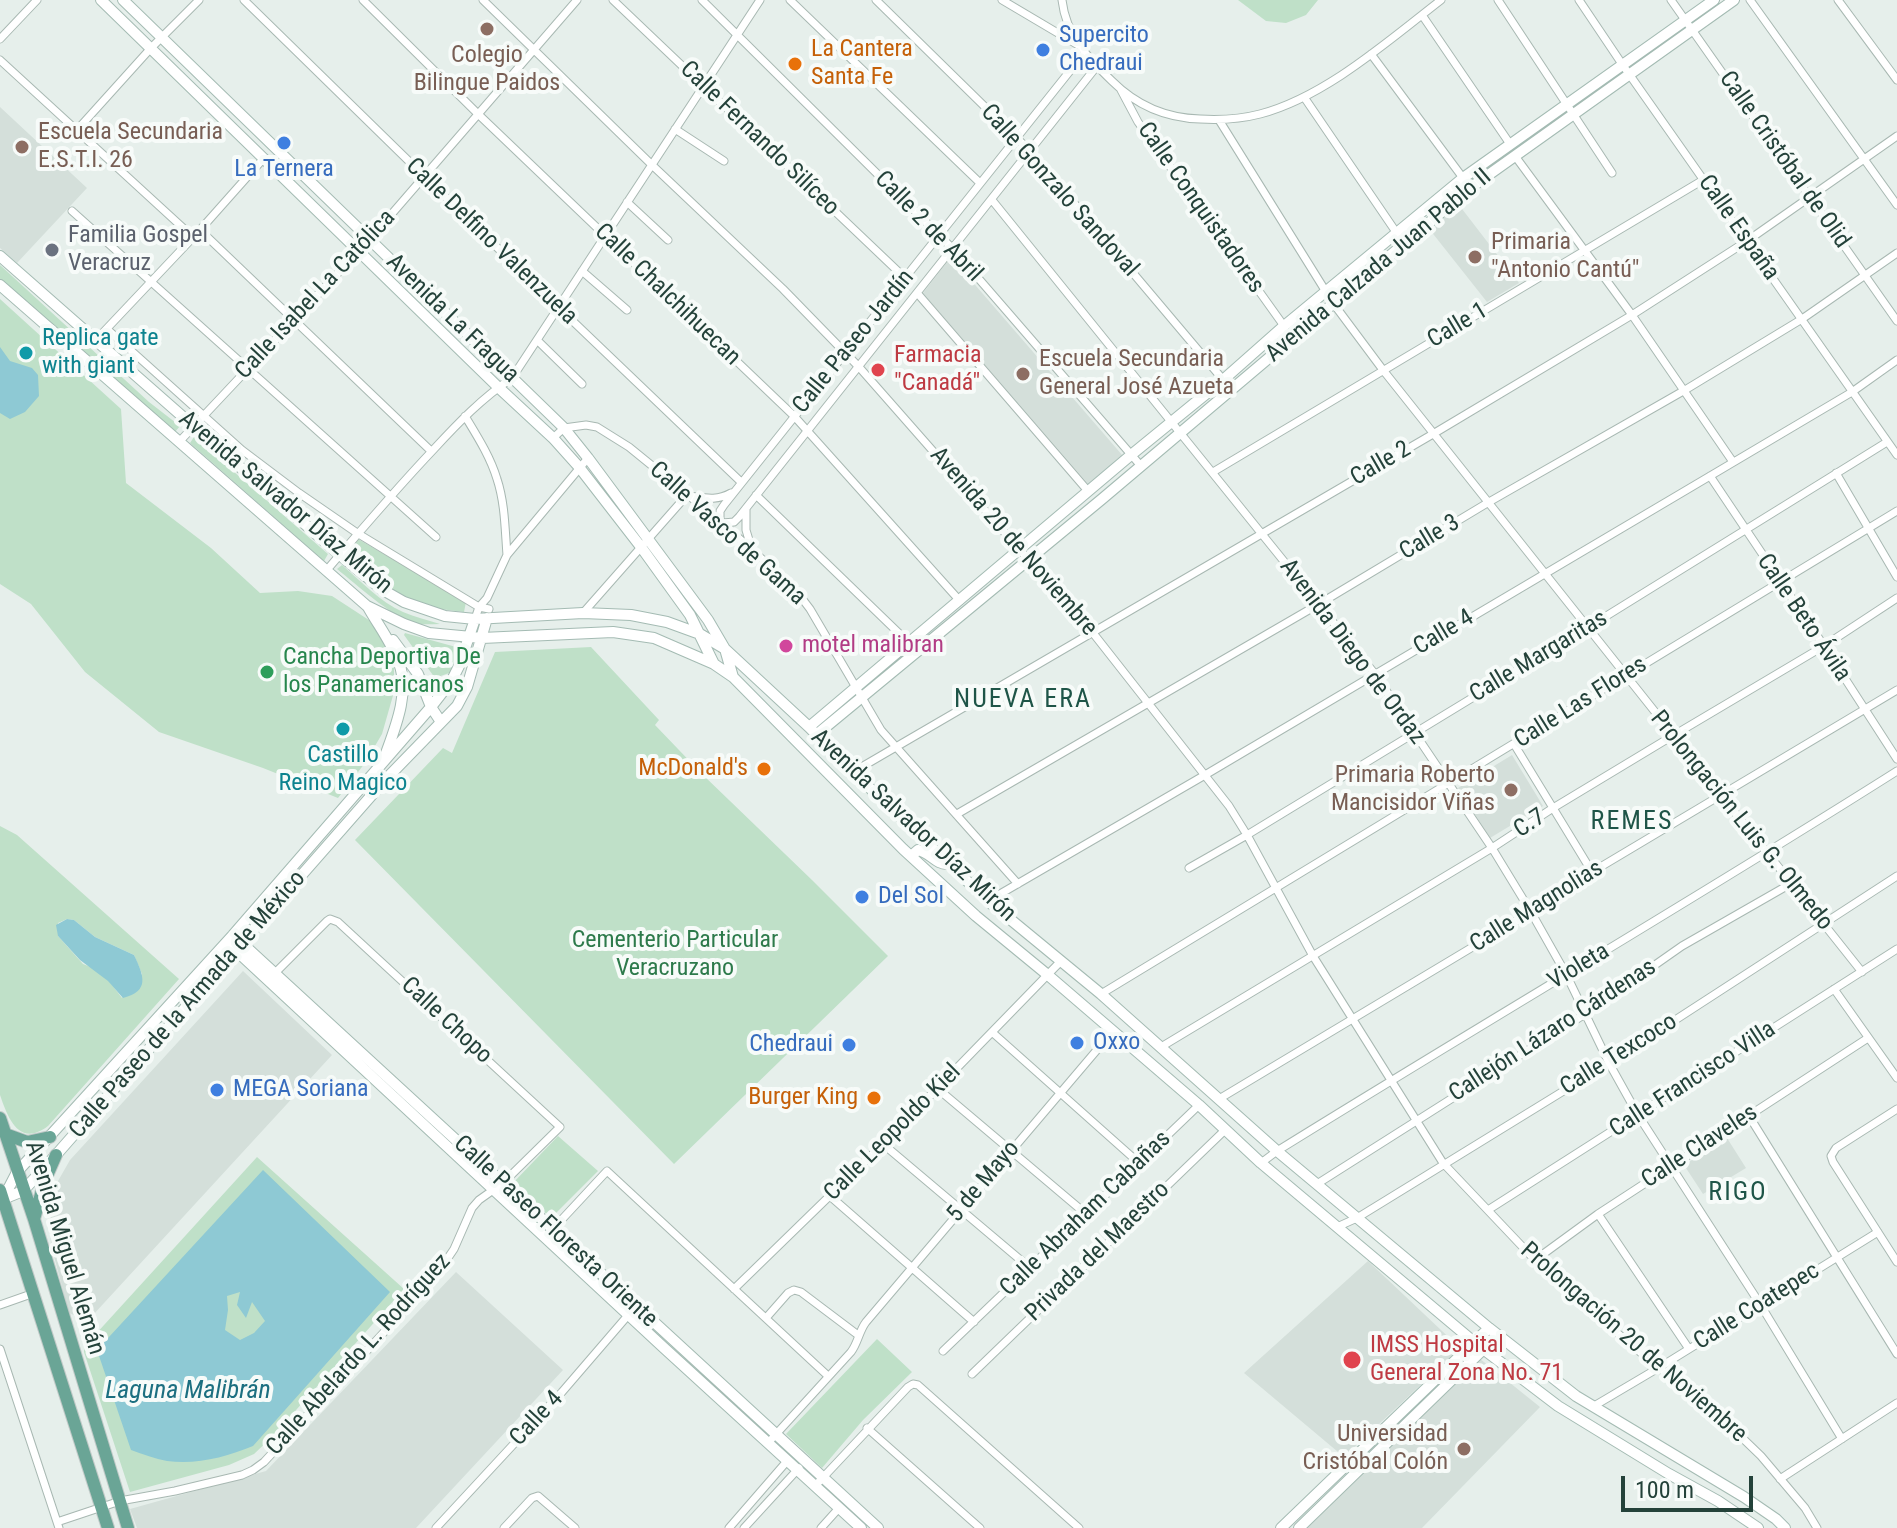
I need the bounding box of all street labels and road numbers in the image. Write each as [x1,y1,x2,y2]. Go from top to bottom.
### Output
street label: Calle Fernando Silíceo [673,56,845,222]
street label: Calle Cristóbal de Olid [1712,66,1856,254]
street label: Calle Gonzalo Sandoval [974,99,1144,283]
street label: Calle Conquistadores [1130,117,1270,299]
street label: Calle Delfino Valenzuela [399,153,583,331]
street label: Avenida Calzada Juan Pablo II [1260,163,1498,369]
street label: Calle 2 de Abril [868,166,988,288]
street label: Calle España [1691,170,1785,286]
street label: Calle Isabel La Católica [230,204,402,386]
street label: Calle Chalchihuecan [588,218,746,372]
street label: Avenida La Fragua [380,248,524,390]
street label: Calle Paseo Jardín [787,264,921,420]
street label: Calle 1 [1423,297,1493,355]
street label: Avenida Salvador Díaz Mirón [172,405,398,601]
street label: Calle 2 [1346,435,1416,493]
street label: Avenida 20 de Noviembre [923,442,1103,642]
street label: Calle Vasco de Gama [643,456,811,612]
street label: Calle 3 [1395,509,1465,567]
street label: Calle Beto Ávila [1750,549,1856,687]
street label: Avenida Diego de Ordaz [1273,554,1431,750]
street label: Calle 4 [1409,604,1479,662]
street label: Calle Margaritas [1465,605,1613,709]
street label: Calle Las Flores [1510,651,1652,755]
street label: Prolongación Luis G. Olmedo [1643,705,1839,937]
street label: Avenida Salvador Díaz Mirón [805,723,1021,929]
street label: C.7 [1509,803,1551,845]
street label: Calle Magnolias [1465,855,1609,959]
street label: Calle Paseo de la Armada de México [64,865,312,1145]
street label: Violeta [1543,938,1615,996]
street label: Callejón Lázaro Cárdenas [1444,953,1662,1109]
street label: Calle Chopo [394,972,498,1070]
street label: Calle Texcoco [1555,1008,1683,1102]
street label: Calle Francisco Villa [1605,1016,1781,1144]
street label: Calle Leopoldo Kiel [819,1059,967,1207]
street label: Calle Claveles [1637,1099,1763,1195]
street label: Calle Abraham Cabañas [995,1125,1177,1303]
street label: Calle Paseo Floresta Oriente [447,1130,663,1334]
street label: 5 de Mayo [942,1135,1026,1229]
street label: Avenida Miguel Alemán [18,1138,110,1358]
street label: Privada del Maestro [1020,1176,1176,1328]
street label: Prolongación 20 de Noviembre [1514,1237,1752,1449]
street label: Calle Abelardo L. Rodríguez [261,1248,457,1462]
street label: Calle Coatepec [1689,1257,1825,1357]
street label: Calle 4 [504,1386,570,1452]

